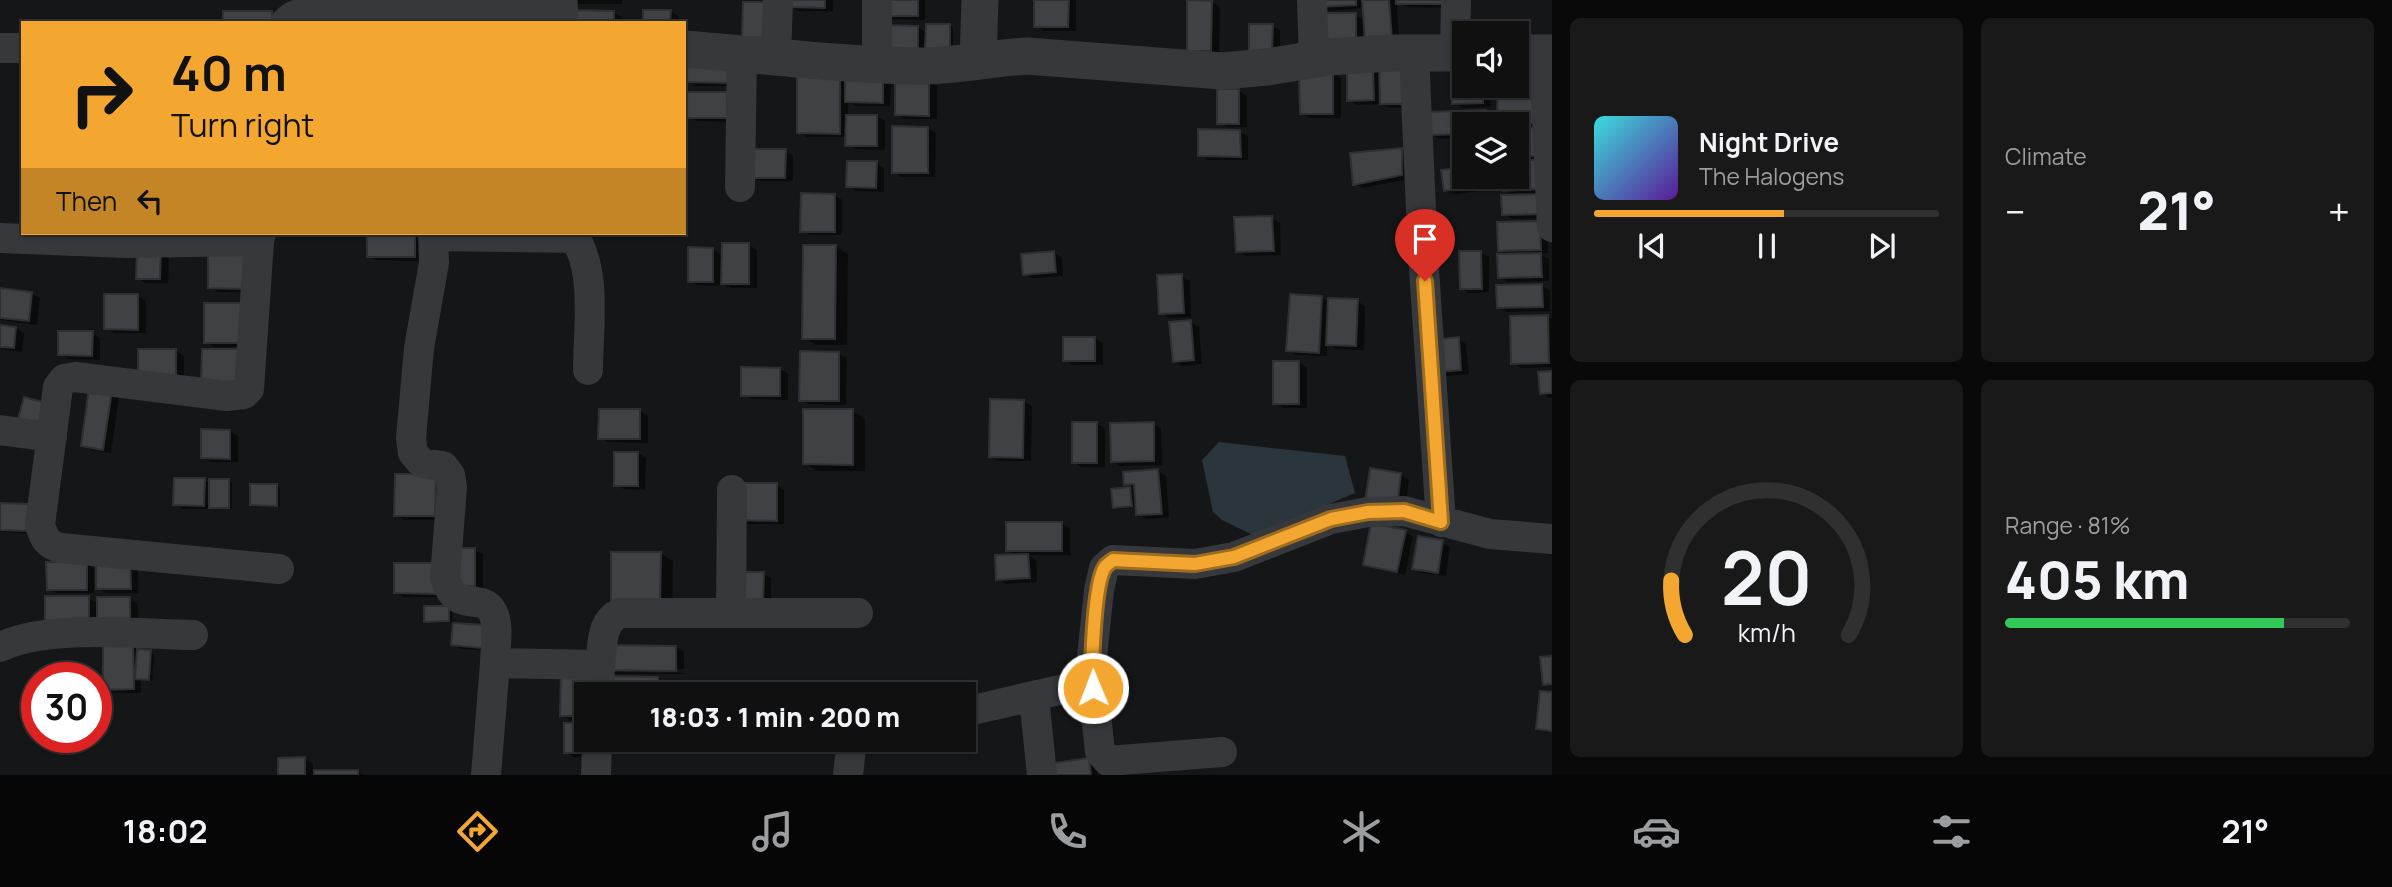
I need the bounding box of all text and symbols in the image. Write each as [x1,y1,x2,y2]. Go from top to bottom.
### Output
map controls [1452,21,1529,189]
button: sound [1452,21,1529,98]
text: 40 m [171,39,287,106]
icon: right [56,49,147,140]
text: Turn right [171,103,314,147]
button: layers [1452,112,1529,189]
text: Night Drive [1699,124,1839,160]
text: Climate [2005,140,2087,172]
text: The Halogens [1699,160,1844,192]
text: 21° [2138,175,2216,246]
icon: left [131,182,169,220]
text: Then [56,183,117,219]
text: − [2005,185,2026,237]
text: + [2328,185,2350,237]
pin [1395,209,1455,281]
icon: arrive [1406,220,1444,258]
icon: previous [1633,227,1671,265]
icon: pause [1748,227,1786,265]
icon: next [1863,227,1901,265]
text: Range · 81% [2005,509,2130,541]
text: 20 [1721,527,1812,627]
text: 405 km [2005,544,2189,615]
text: km/h [1737,614,1796,649]
position arrow [1056,651,1130,725]
speed limit sign: 30 [21,662,112,753]
text: 18:03 · 1 min · 200 m [650,699,900,735]
icon: directions [453,807,502,856]
icon: music [748,807,797,856]
icon: phone [1043,807,1092,856]
icon: climate [1337,807,1386,856]
icon: car [1632,807,1681,856]
icon: filters [1927,807,1976,856]
text: 18:02 [123,809,208,853]
text: 21° [2222,809,2269,853]

